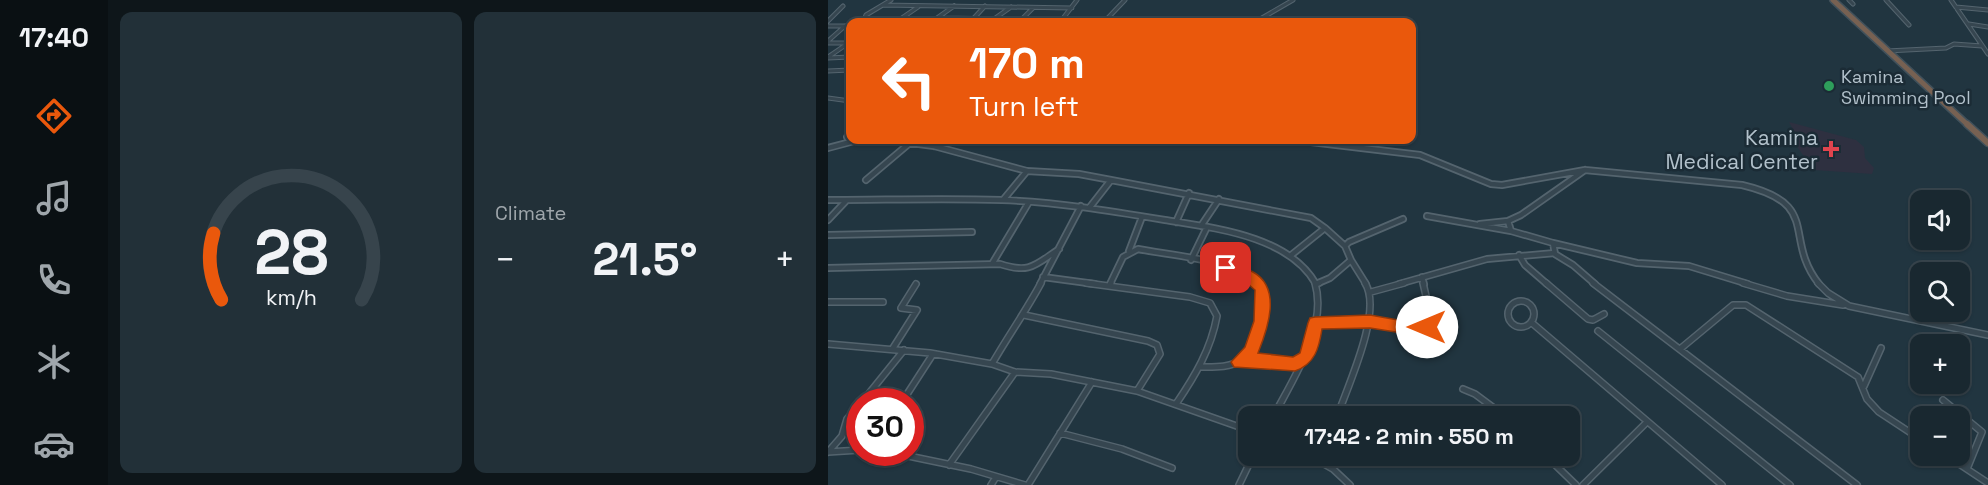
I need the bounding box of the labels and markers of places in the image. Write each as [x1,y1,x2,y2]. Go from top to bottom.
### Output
place label: Kamina Swimming Pool [1841,65,1971,109]
marker: Kamina Swimming Pool [1822,79,1836,93]
place label: Kamina Medical Center [1665,124,1818,175]
marker: Kamina Medical Center [1822,140,1840,158]
pin [1200,242,1251,293]

